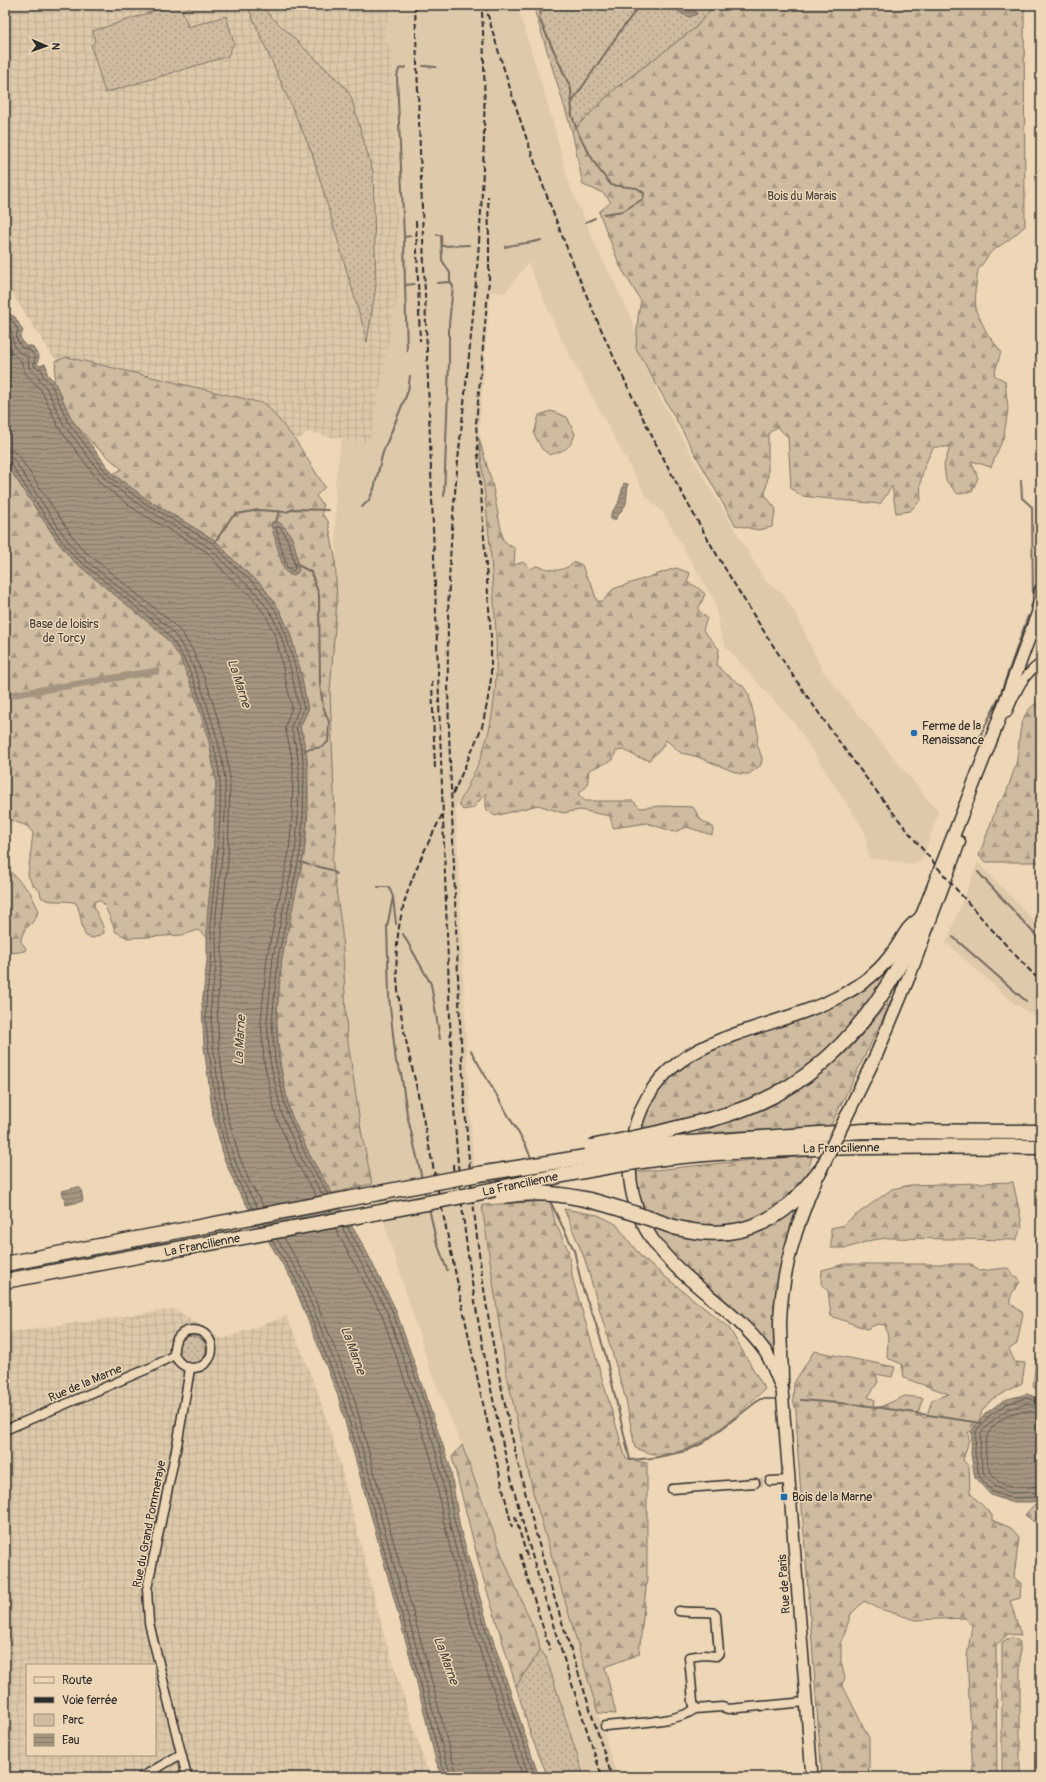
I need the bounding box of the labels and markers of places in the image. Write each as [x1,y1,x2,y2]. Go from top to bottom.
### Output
place label: Ferme de la Renaissance [922,719,984,748]
marker: Ferme de la Renaissance [909,728,919,738]
place label: Bois de la Marne [792,1490,872,1505]
marker: Bois de la Marne [779,1492,789,1502]

